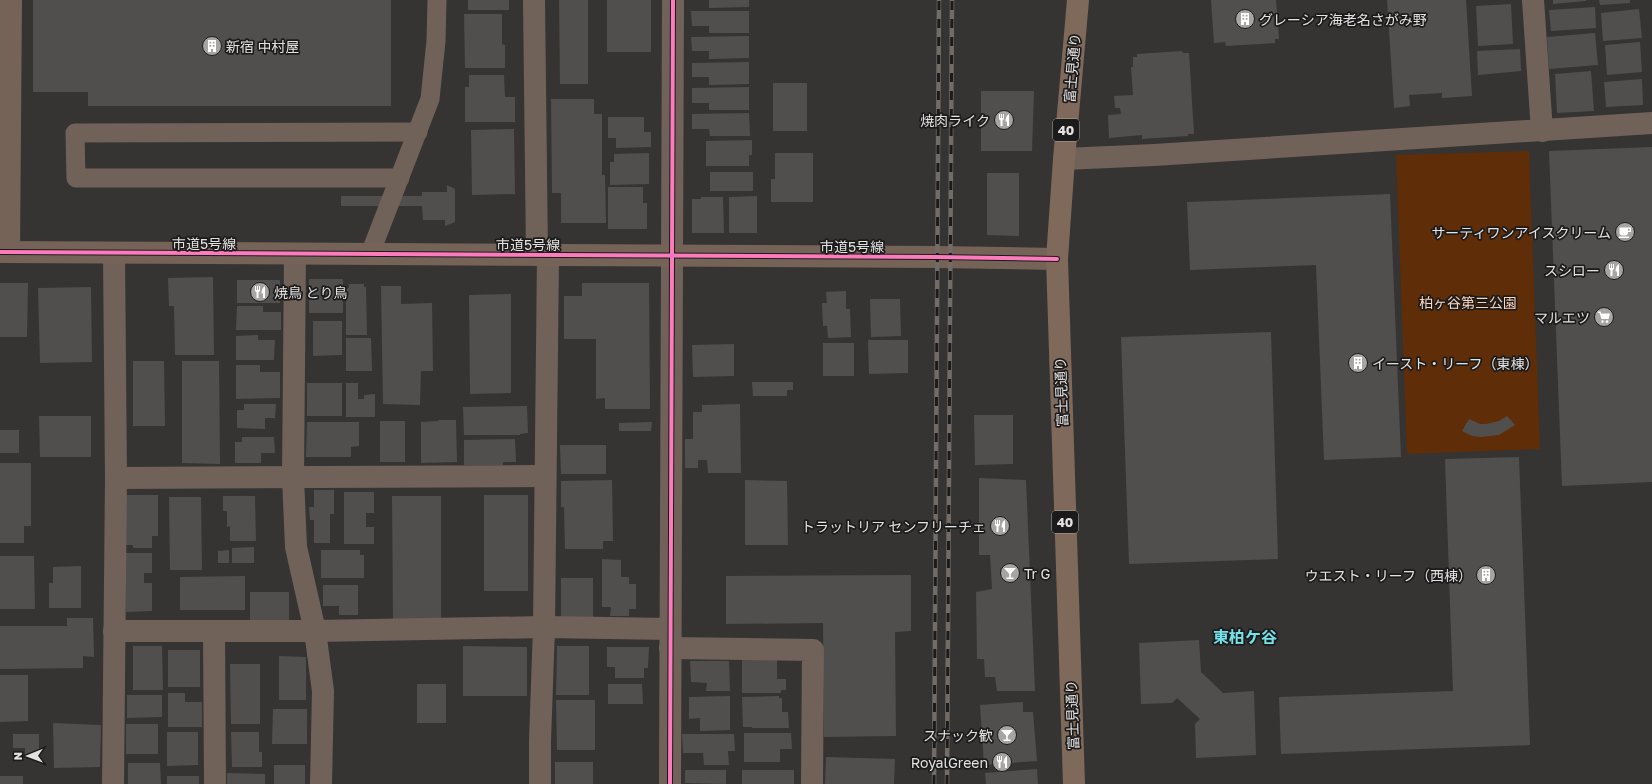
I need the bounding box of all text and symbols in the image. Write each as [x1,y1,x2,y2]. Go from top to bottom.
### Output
building icon: グレーシア海老名さがみ野 [1234,8,1256,30]
place label: グレーシア海老名さがみ野 [1259,11,1427,28]
street label: 富士見通り [1060,32,1084,104]
building icon: 新宿 中村屋 [201,35,223,57]
place label: 新宿 中村屋 [226,38,300,55]
restaurant icon: 焼肉ライク [993,109,1015,131]
place label: 焼肉ライク [920,112,990,129]
road number: 40 [1053,119,1079,141]
cafe icon: サーティワンアイスクリーム [1614,221,1636,243]
place label: サーティワンアイスクリーム [1431,224,1611,241]
street label: 市道5号線 [172,235,236,252]
street label: 市道5号線 [496,236,560,253]
street label: 市道5号線 [820,238,884,255]
restaurant icon: スシロー [1603,259,1625,281]
place label: スシロー [1544,262,1600,279]
restaurant icon: 焼鳥 とり鳥 [249,281,271,303]
place label: 焼鳥 とり鳥 [274,284,348,301]
park label: 柏ヶ谷第三公園 [1419,294,1517,311]
supermarket icon: マルエツ [1593,306,1615,328]
place label: マルエツ [1534,309,1590,326]
building icon: イースト・リーフ（東棟） [1347,352,1369,374]
place label: イースト・リーフ（東棟） [1372,355,1538,372]
street label: 富士見通り [1051,357,1071,427]
road number: 40 [1052,511,1078,533]
restaurant icon: トラットリア センフリーチェ [989,515,1011,537]
place label: トラットリア センフリーチェ [801,518,986,535]
bar icon: Tr G [999,562,1021,584]
building icon: ウエスト・リーフ（西棟） [1475,564,1497,586]
place label: Tr G [1024,565,1050,582]
place label: ウエスト・リーフ（西棟） [1305,567,1472,584]
district label: 東柏ケ谷 [1213,627,1277,647]
street label: 富士見通り [1062,680,1082,750]
bar icon: スナック歓 [996,724,1018,746]
place label: スナック歓 [923,727,993,744]
north arrow [8,736,48,776]
restaurant icon: RoyalGreen [991,751,1013,773]
text: N [11,752,24,760]
place label: RoyalGreen [911,754,988,771]

